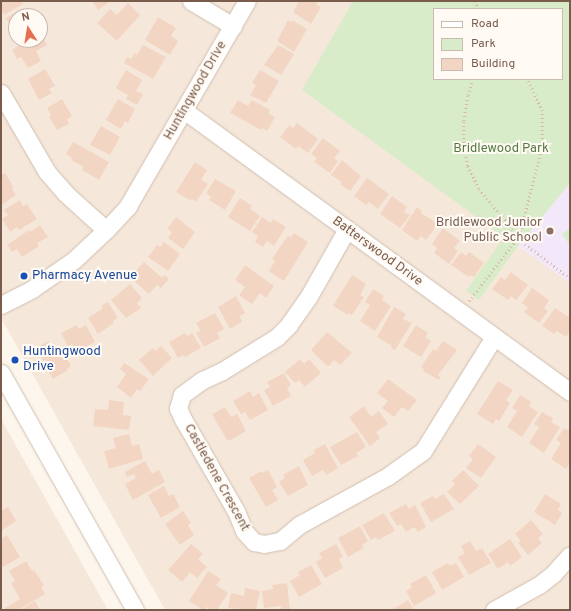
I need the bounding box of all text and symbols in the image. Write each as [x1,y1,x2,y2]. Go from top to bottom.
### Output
north arrow [8,8,48,48]
legend [433,8,563,80]
text: N [20,10,31,25]
text: Road [471,16,499,32]
text: Park [471,36,496,52]
street label: Huntingwood Drive [161,39,231,143]
text: Building [471,56,515,72]
park label: Bridlewood Park [453,141,549,157]
street label: Batterswood Drive [329,214,425,290]
place label: Bridlewood Junior Public School [436,216,542,247]
marker: Bridlewood Junior Public School [545,226,555,236]
place label: Pharmacy Avenue [32,268,138,284]
marker: Pharmacy Avenue [19,271,29,281]
place label: Huntingwood Drive [23,345,101,376]
marker: Huntingwood Drive [10,355,20,365]
street label: Castledene Crescent [180,422,252,534]

